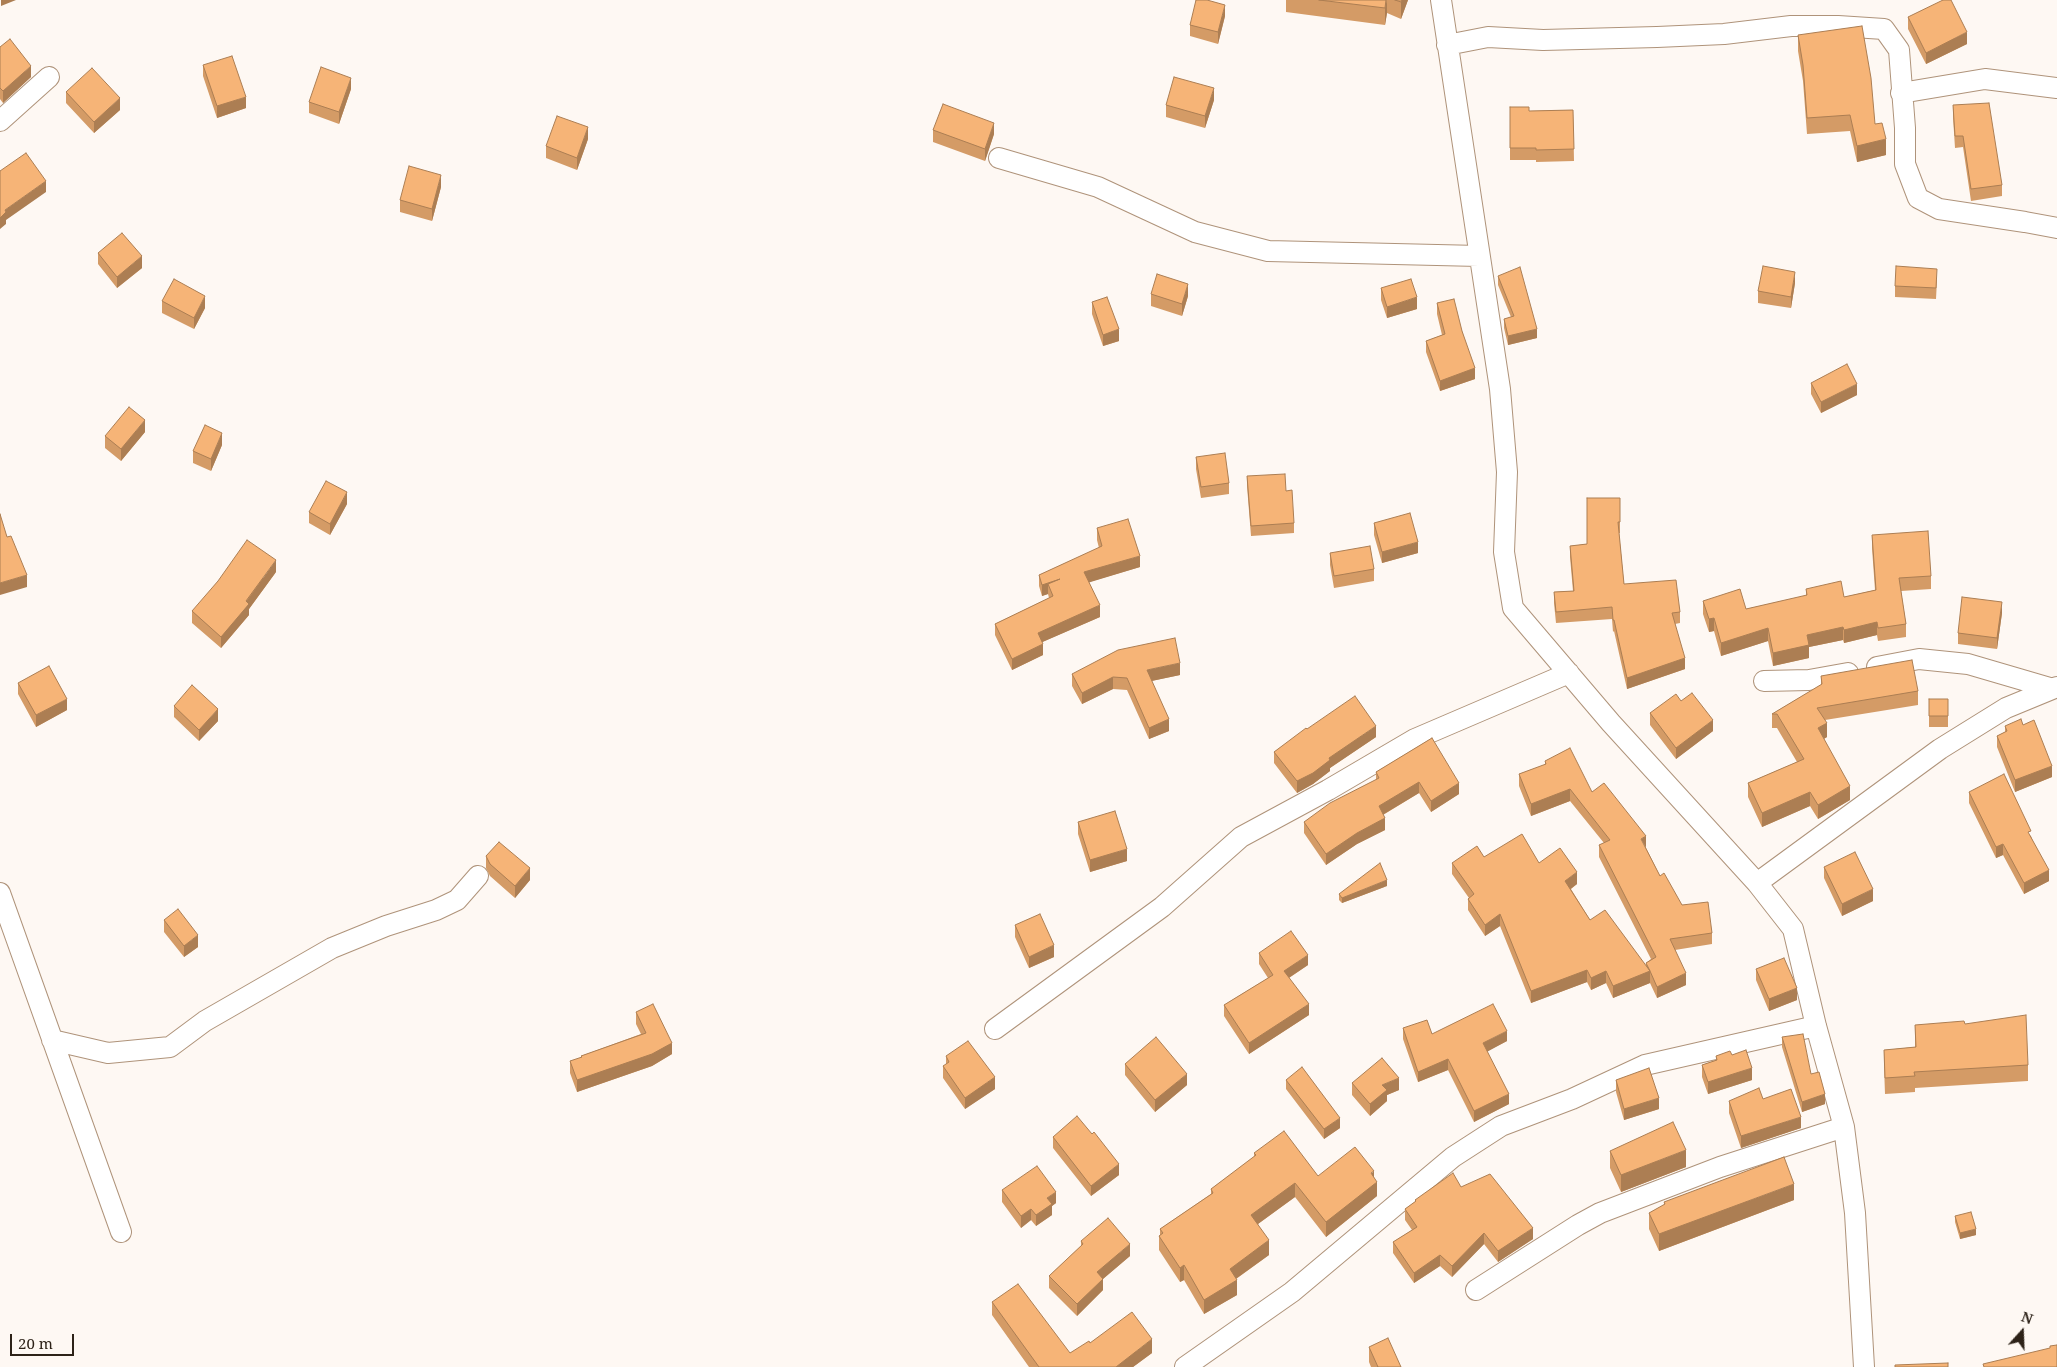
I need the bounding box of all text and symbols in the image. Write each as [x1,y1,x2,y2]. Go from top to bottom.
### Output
north arrow [1997,1307,2047,1357]
text: N [2019,1307,2036,1328]
scale bar [12,1324,76,1356]
text: 20 m [18,1333,53,1353]

